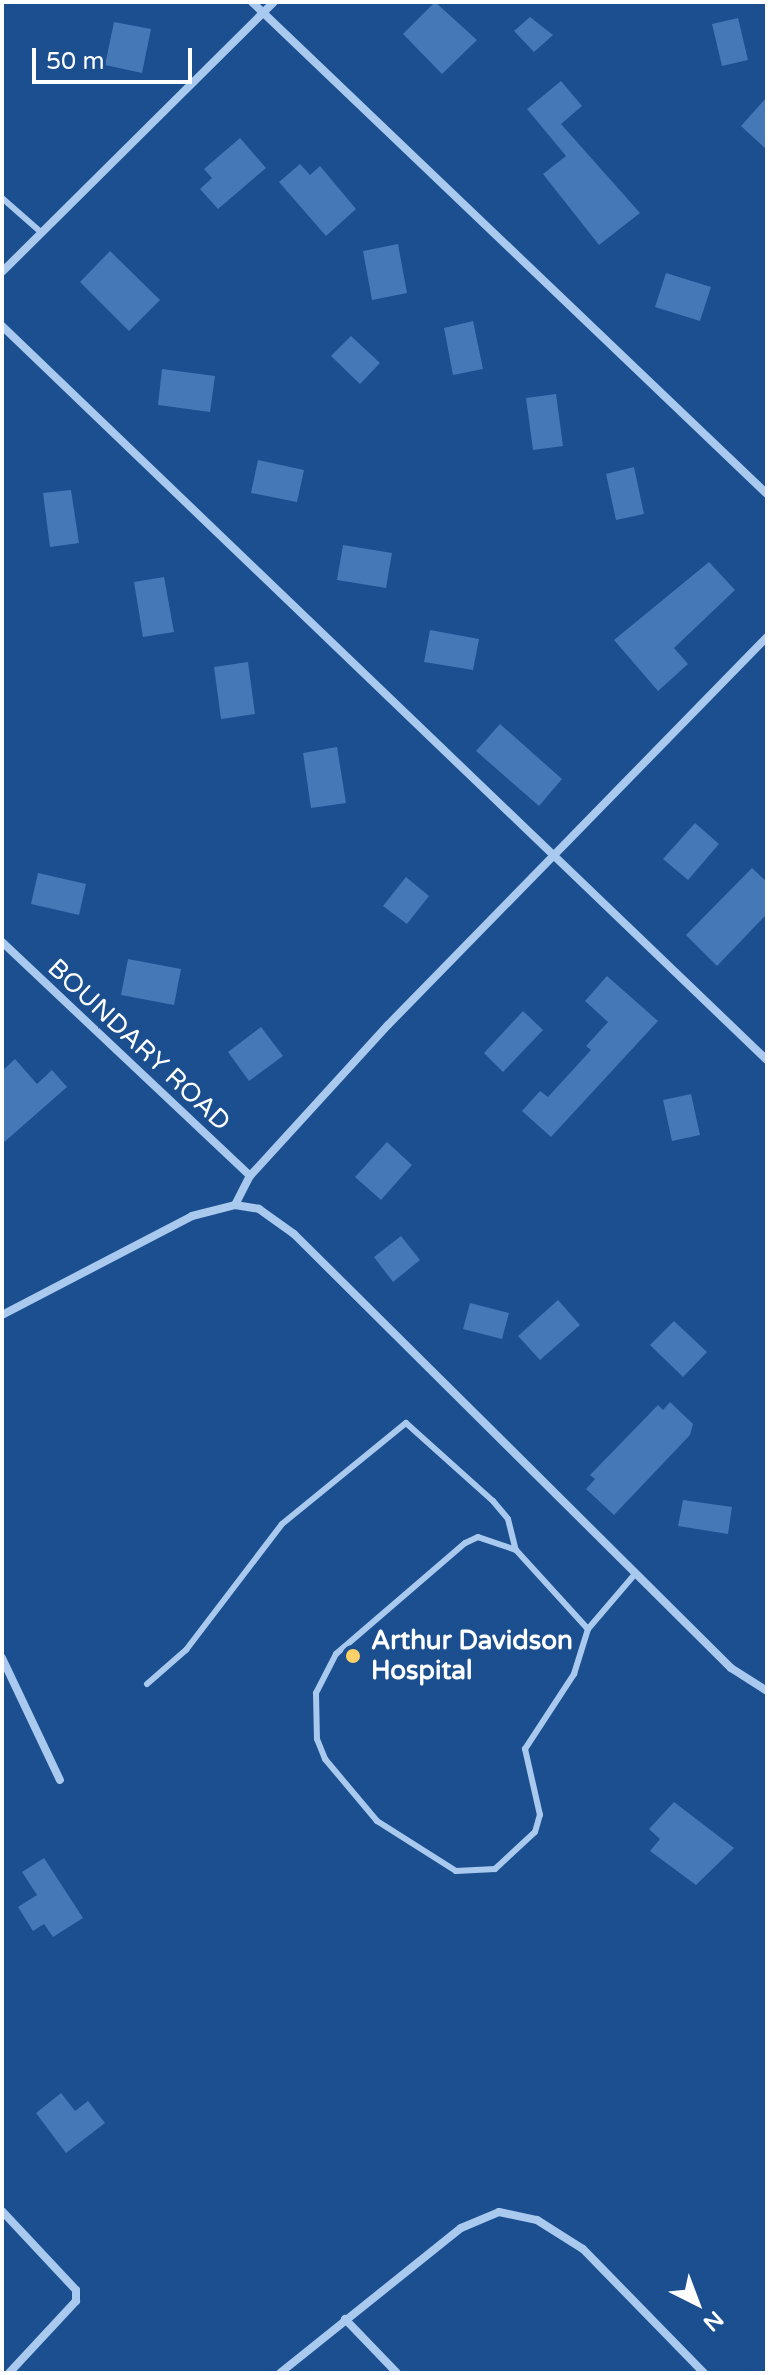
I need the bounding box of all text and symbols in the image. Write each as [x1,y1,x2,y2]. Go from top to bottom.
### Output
scale bar [36,32,196,82]
text: 50 m [46,47,104,76]
street label: BOUNDARY ROAD [41,952,237,1138]
place label: Arthur Davidson Hospital [371,1625,573,1686]
marker: Arthur Davidson Hospital [342,1645,364,1667]
north arrow [657,2263,737,2343]
text: N [698,2305,728,2336]

